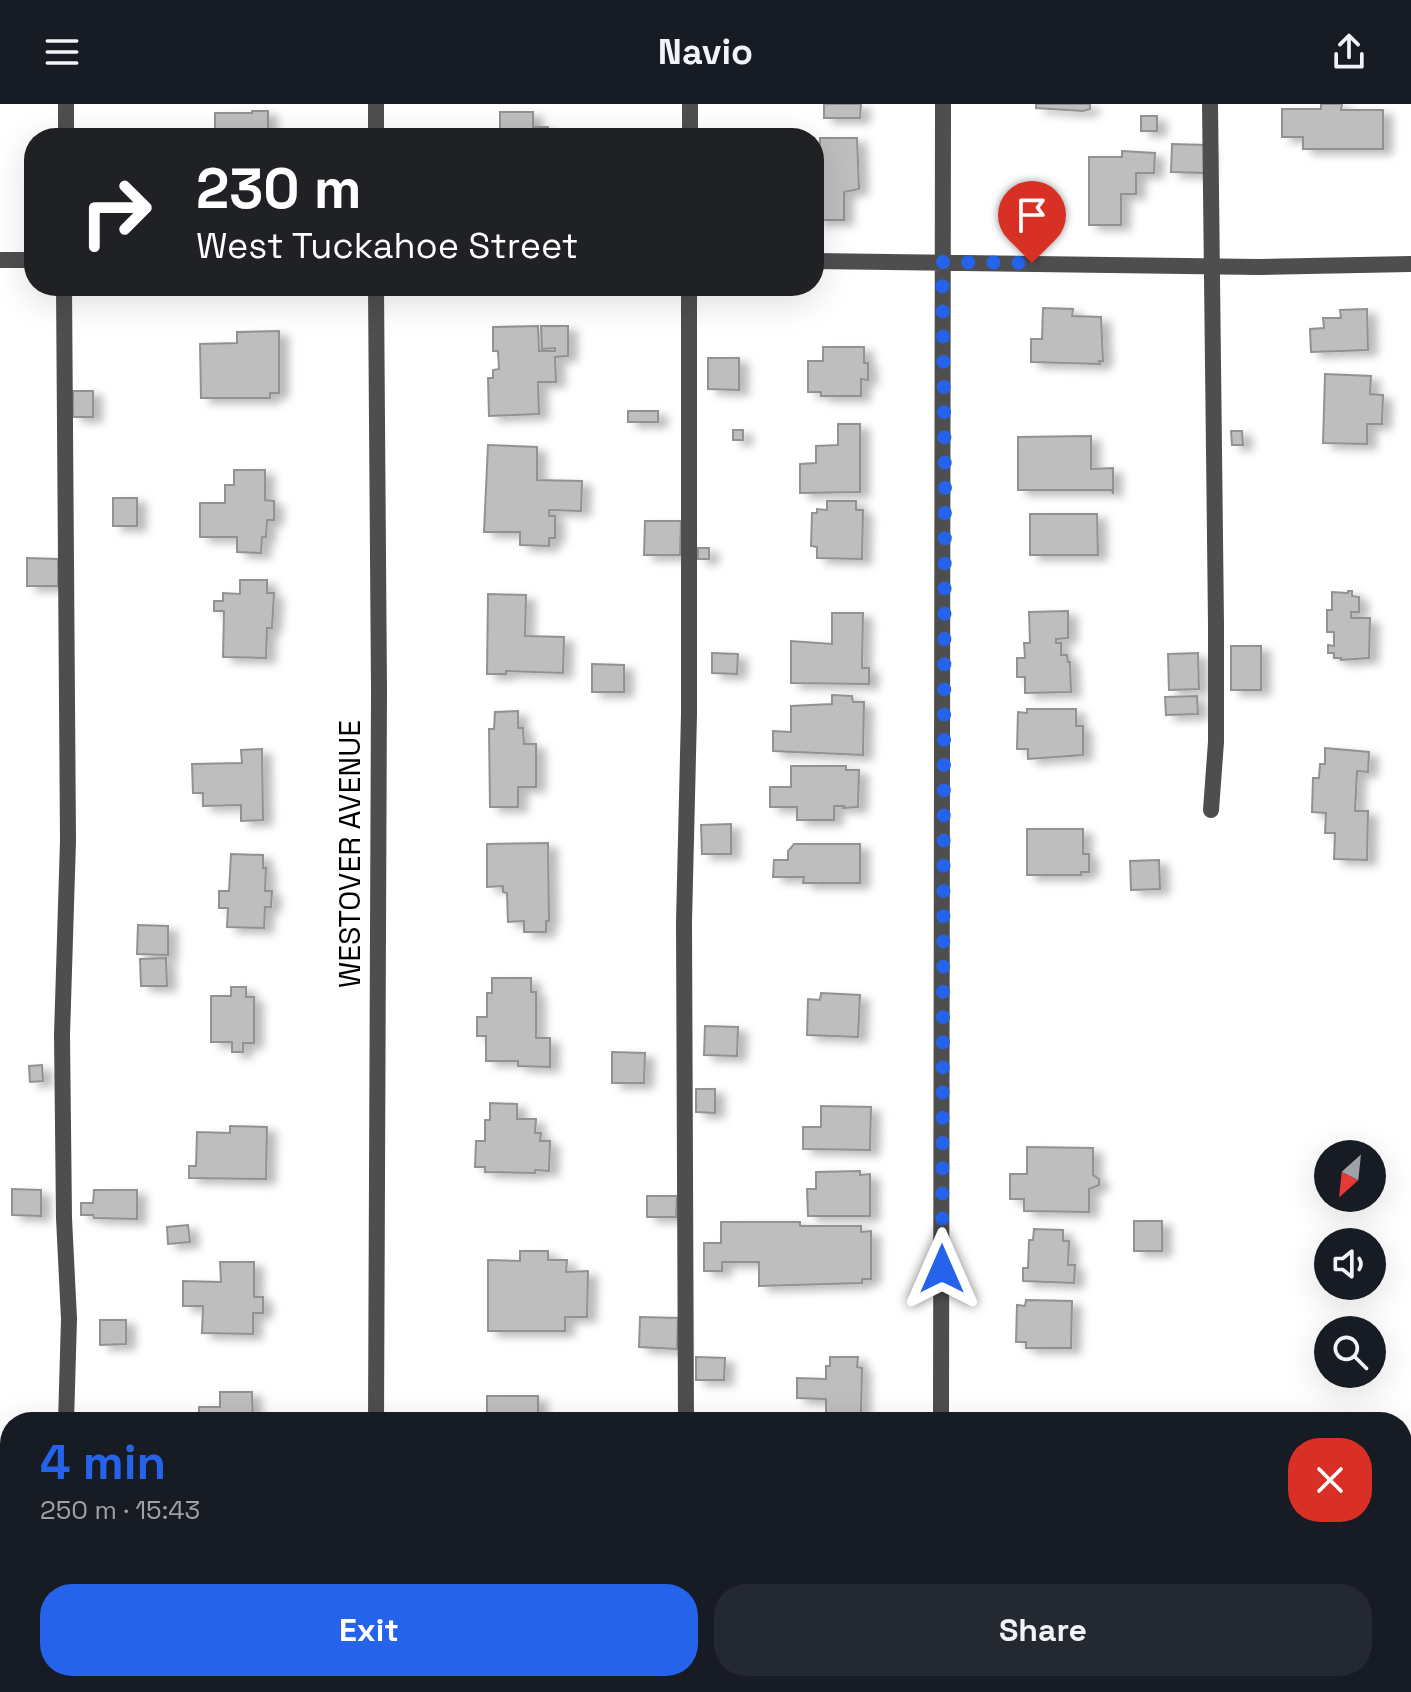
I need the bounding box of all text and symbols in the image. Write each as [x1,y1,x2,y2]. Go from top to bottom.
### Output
text: Navio [658,29,753,75]
icon: menu [40,30,84,74]
icon: share [1327,30,1371,74]
text: 230 m [196,153,362,224]
icon: right [64,160,168,264]
pin [998,181,1066,263]
icon: arrive [1010,193,1054,237]
text: West Tuckahoe Street [196,223,578,269]
street label: WESTOVER AVENUE [330,720,369,988]
north arrow [1314,1140,1386,1212]
map controls [1314,1140,1386,1388]
position arrow [900,1227,984,1311]
button: sound [1314,1228,1386,1300]
button: search [1314,1316,1386,1388]
text: 4 min [40,1432,166,1493]
button: close [1288,1438,1372,1522]
text: 250 m · 15:43 [40,1493,200,1527]
button: Exit [40,1584,698,1676]
button: Share [714,1584,1372,1676]

